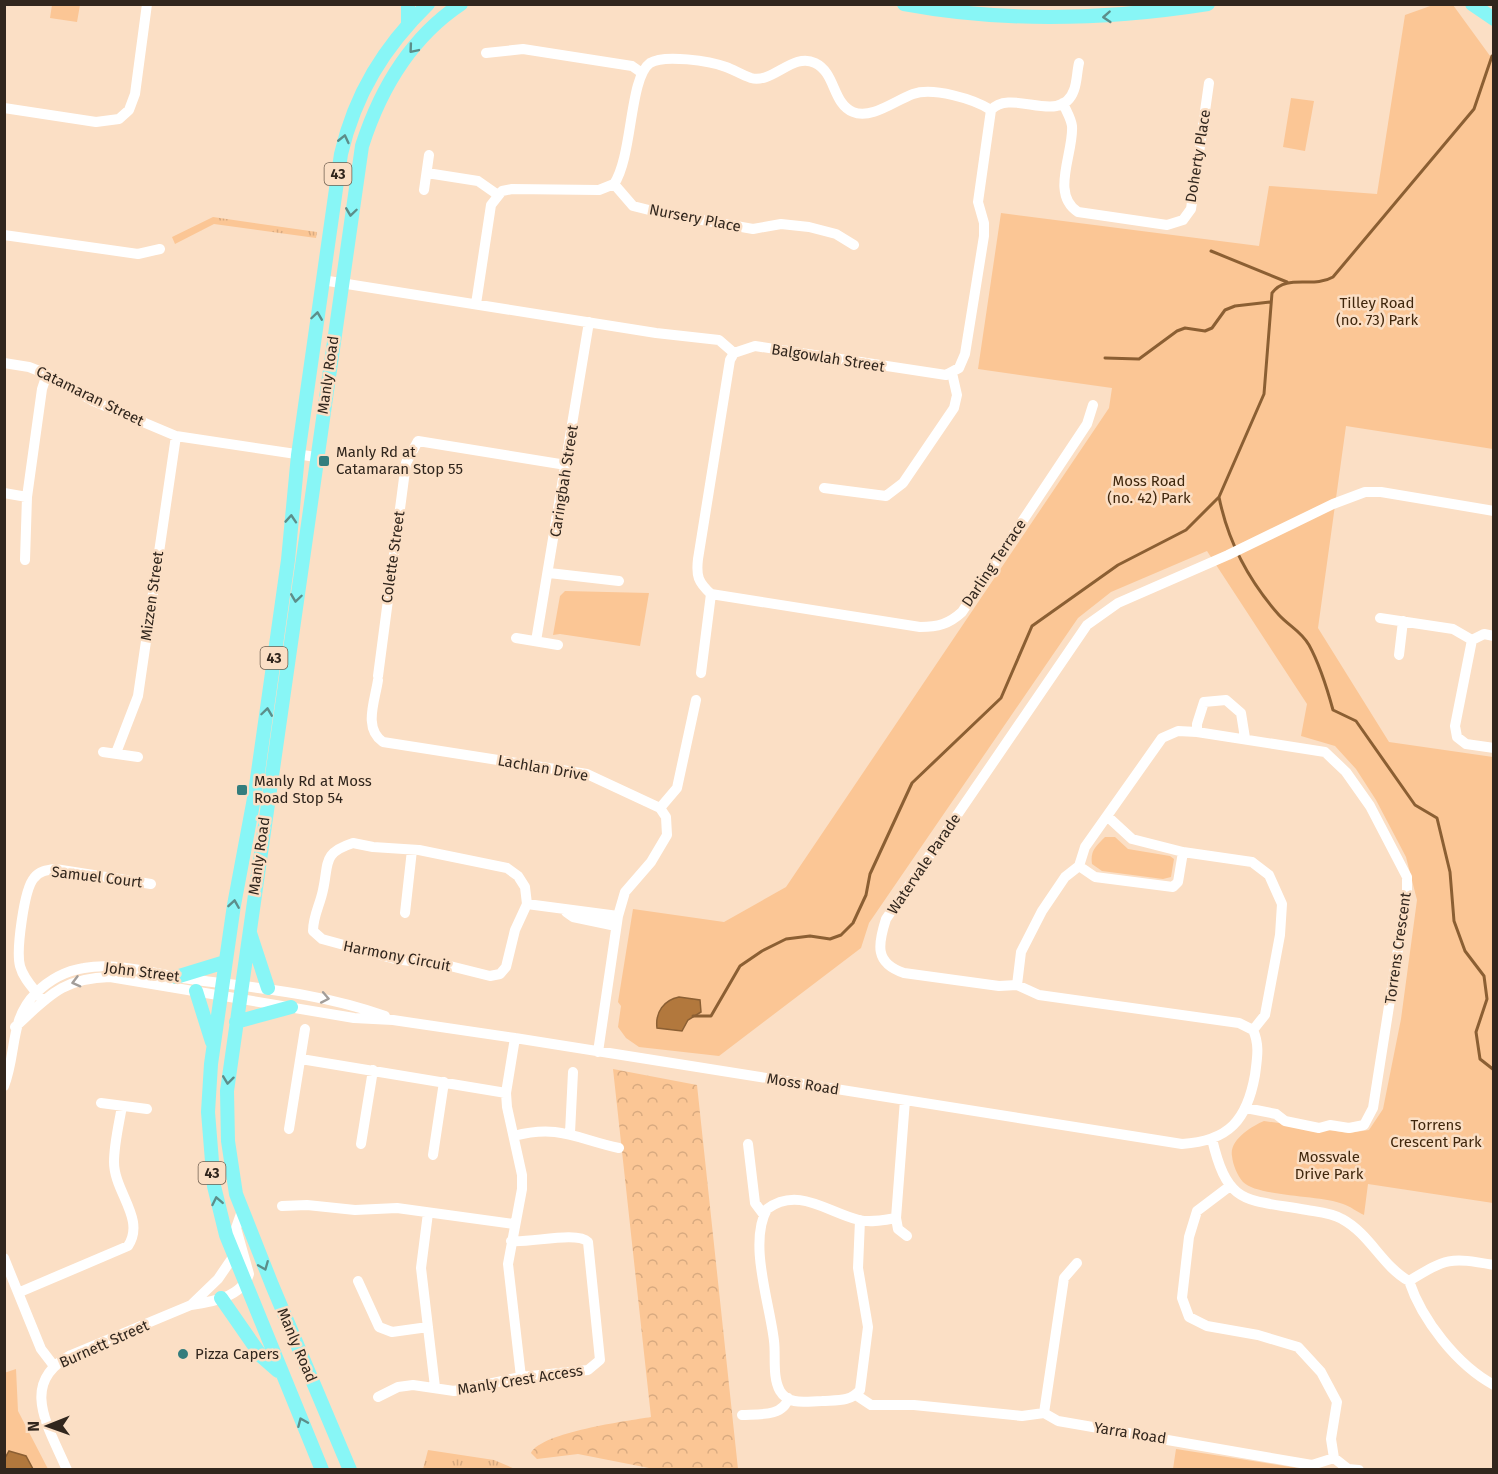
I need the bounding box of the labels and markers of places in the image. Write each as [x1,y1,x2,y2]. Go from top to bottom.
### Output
place label: Manly Rd at Catamaran Stop 55 [336,443,463,478]
marker: Manly Rd at Catamaran Stop 55 [317,454,331,468]
place label: Manly Rd at Moss Road Stop 54 [254,772,372,807]
marker: Manly Rd at Moss Road Stop 54 [235,783,249,797]
place label: Pizza Capers [195,1345,279,1363]
marker: Pizza Capers [176,1347,190,1361]

